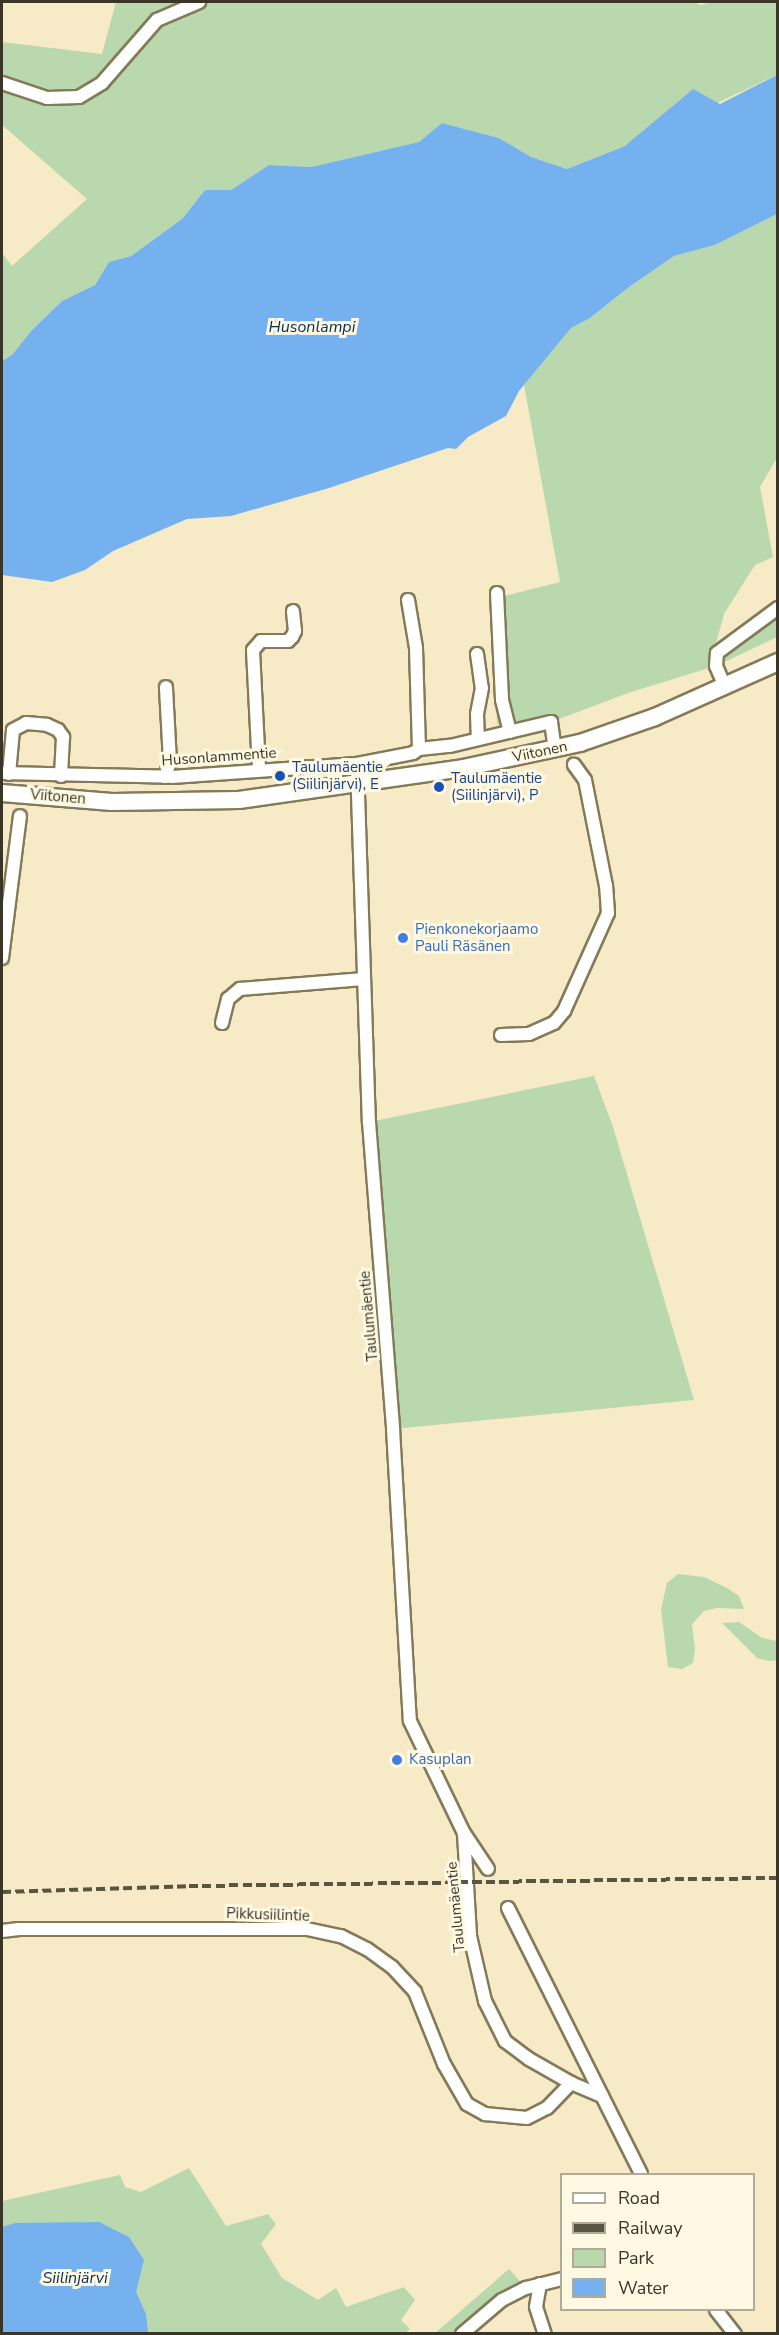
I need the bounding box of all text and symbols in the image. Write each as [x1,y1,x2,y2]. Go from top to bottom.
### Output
water label: Husonlampi [269,317,355,337]
street label: Viitonen [511,737,569,767]
street label: Husonlammentie [161,744,277,770]
place label: Taulumäentie (Siilinjärvi), E [292,758,383,793]
marker: Taulumäentie (Siilinjärvi), E [273,769,287,783]
place label: Taulumäentie (Siilinjärvi), P [451,769,542,804]
marker: Taulumäentie (Siilinjärvi), P [432,780,446,794]
street label: Viitonen [29,786,87,808]
place label: Pienkonekorjaamo Pauli Räsänen [415,920,538,955]
marker: Pienkonekorjaamo Pauli Räsänen [396,931,410,945]
street label: Taulumäentie [356,1270,382,1362]
place label: Kasuplan [409,1751,472,1769]
marker: Kasuplan [390,1753,404,1767]
street label: Taulumäentie [443,1861,469,1953]
street label: Pikkusiilintie [226,1905,310,1925]
legend [560,2173,755,2311]
text: Road [618,2186,660,2210]
text: Railway [618,2216,683,2240]
text: Park [618,2246,654,2270]
water label: Siilinjärvi [42,2268,108,2288]
text: Water [618,2276,669,2300]

